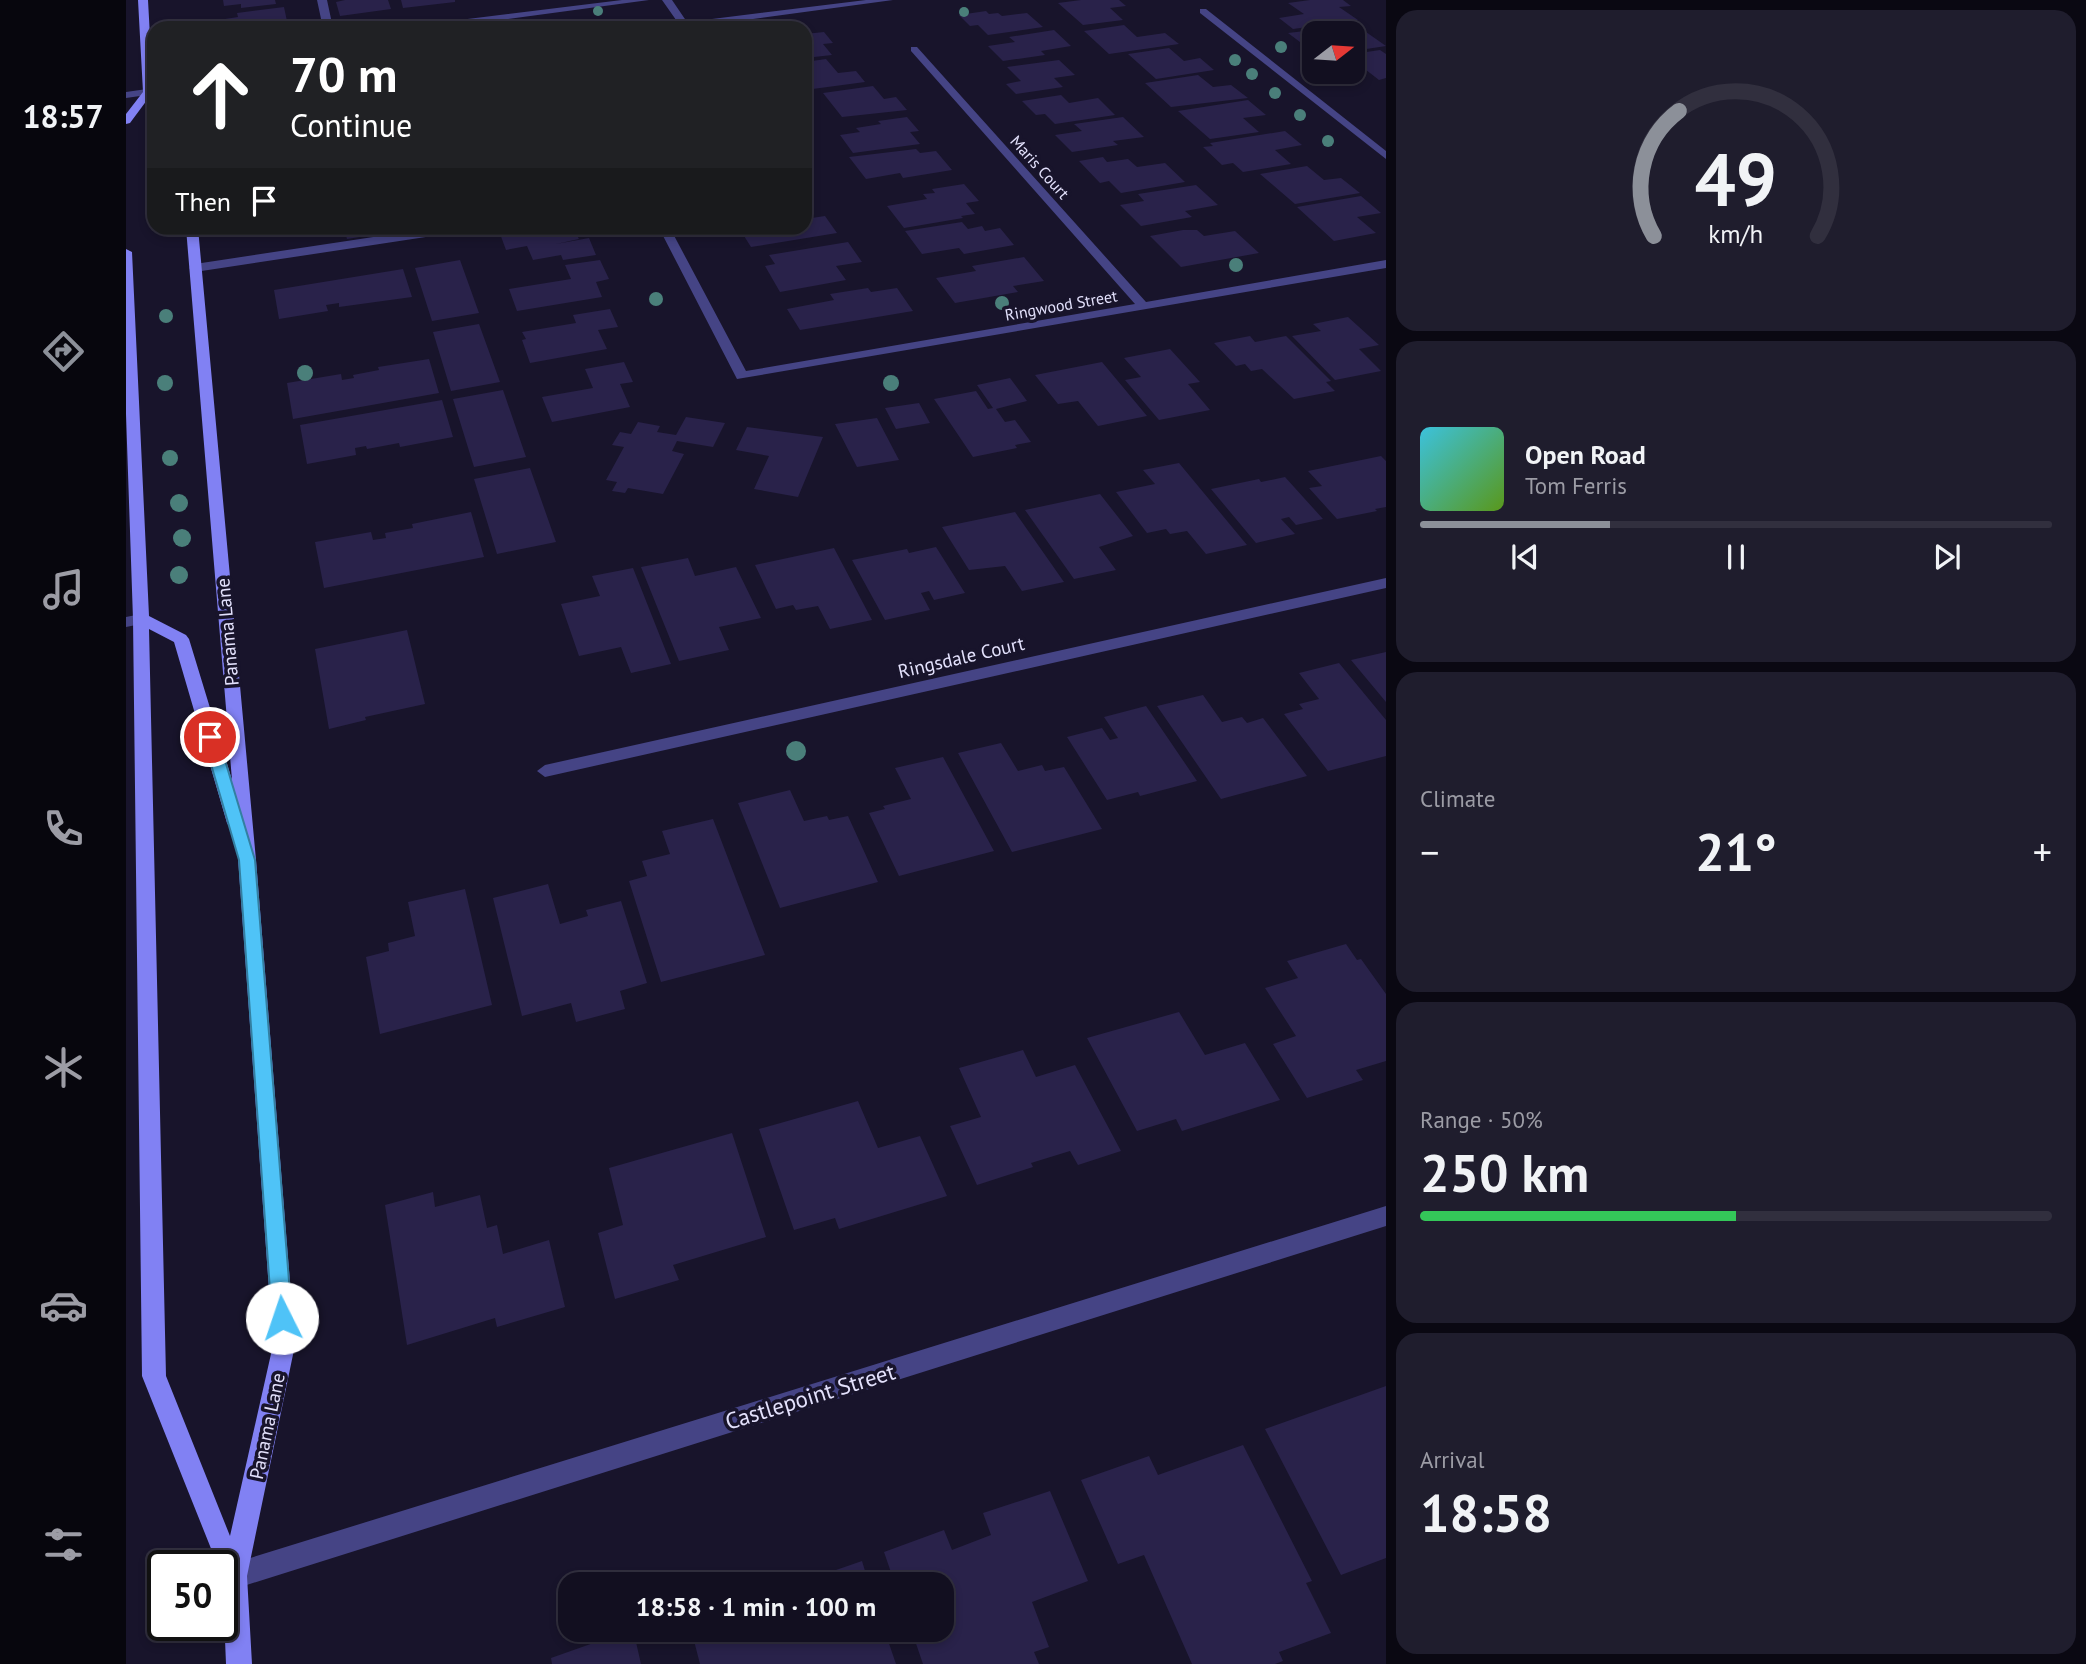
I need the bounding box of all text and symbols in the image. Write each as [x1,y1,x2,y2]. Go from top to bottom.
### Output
north arrow [1302,21,1365,84]
map controls [1302,21,1365,84]
text: 70 m [290,42,397,106]
icon: ahead [175,49,266,140]
text: 18:57 [22,95,104,137]
text: Continue [290,104,412,146]
street label: Maris Court [1006,131,1074,203]
text: 49 [1695,133,1777,227]
icon: arrive [245,182,283,220]
text: Then [175,185,231,218]
text: km/h [1709,218,1763,250]
street label: Ringwood Street [1003,285,1119,325]
icon: directions [39,327,88,376]
text: Open Road [1525,438,1646,471]
text: Tom Ferris [1525,471,1627,500]
icon: previous [1506,538,1544,576]
icon: pause [1717,538,1755,576]
icon: next [1928,538,1966,576]
icon: music [39,565,88,614]
street label: Panama Lane [210,577,244,687]
street label: Ringsdale Court [895,631,1027,683]
pin [180,707,240,767]
icon: arrive [191,718,229,756]
text: Climate [1420,784,1495,813]
icon: phone [39,804,88,853]
text: 21° [1695,818,1777,885]
text: − [1420,827,1439,876]
text: + [2033,827,2052,876]
icon: climate [39,1043,88,1092]
text: Range · 50% [1420,1105,1543,1134]
text: 250 km [1420,1139,1589,1206]
icon: car [39,1281,88,1330]
position arrow [245,1281,319,1355]
street label: Castlepoint Street [721,1356,899,1436]
street label: Panama Lane [244,1371,290,1481]
text: Arrival [1420,1445,1484,1474]
text: 18:58 [1420,1479,1552,1546]
icon: filters [39,1520,88,1569]
speed limit sign: 50 [147,1550,238,1641]
text: 18:58 · 1 min · 100 m [636,1590,876,1623]

